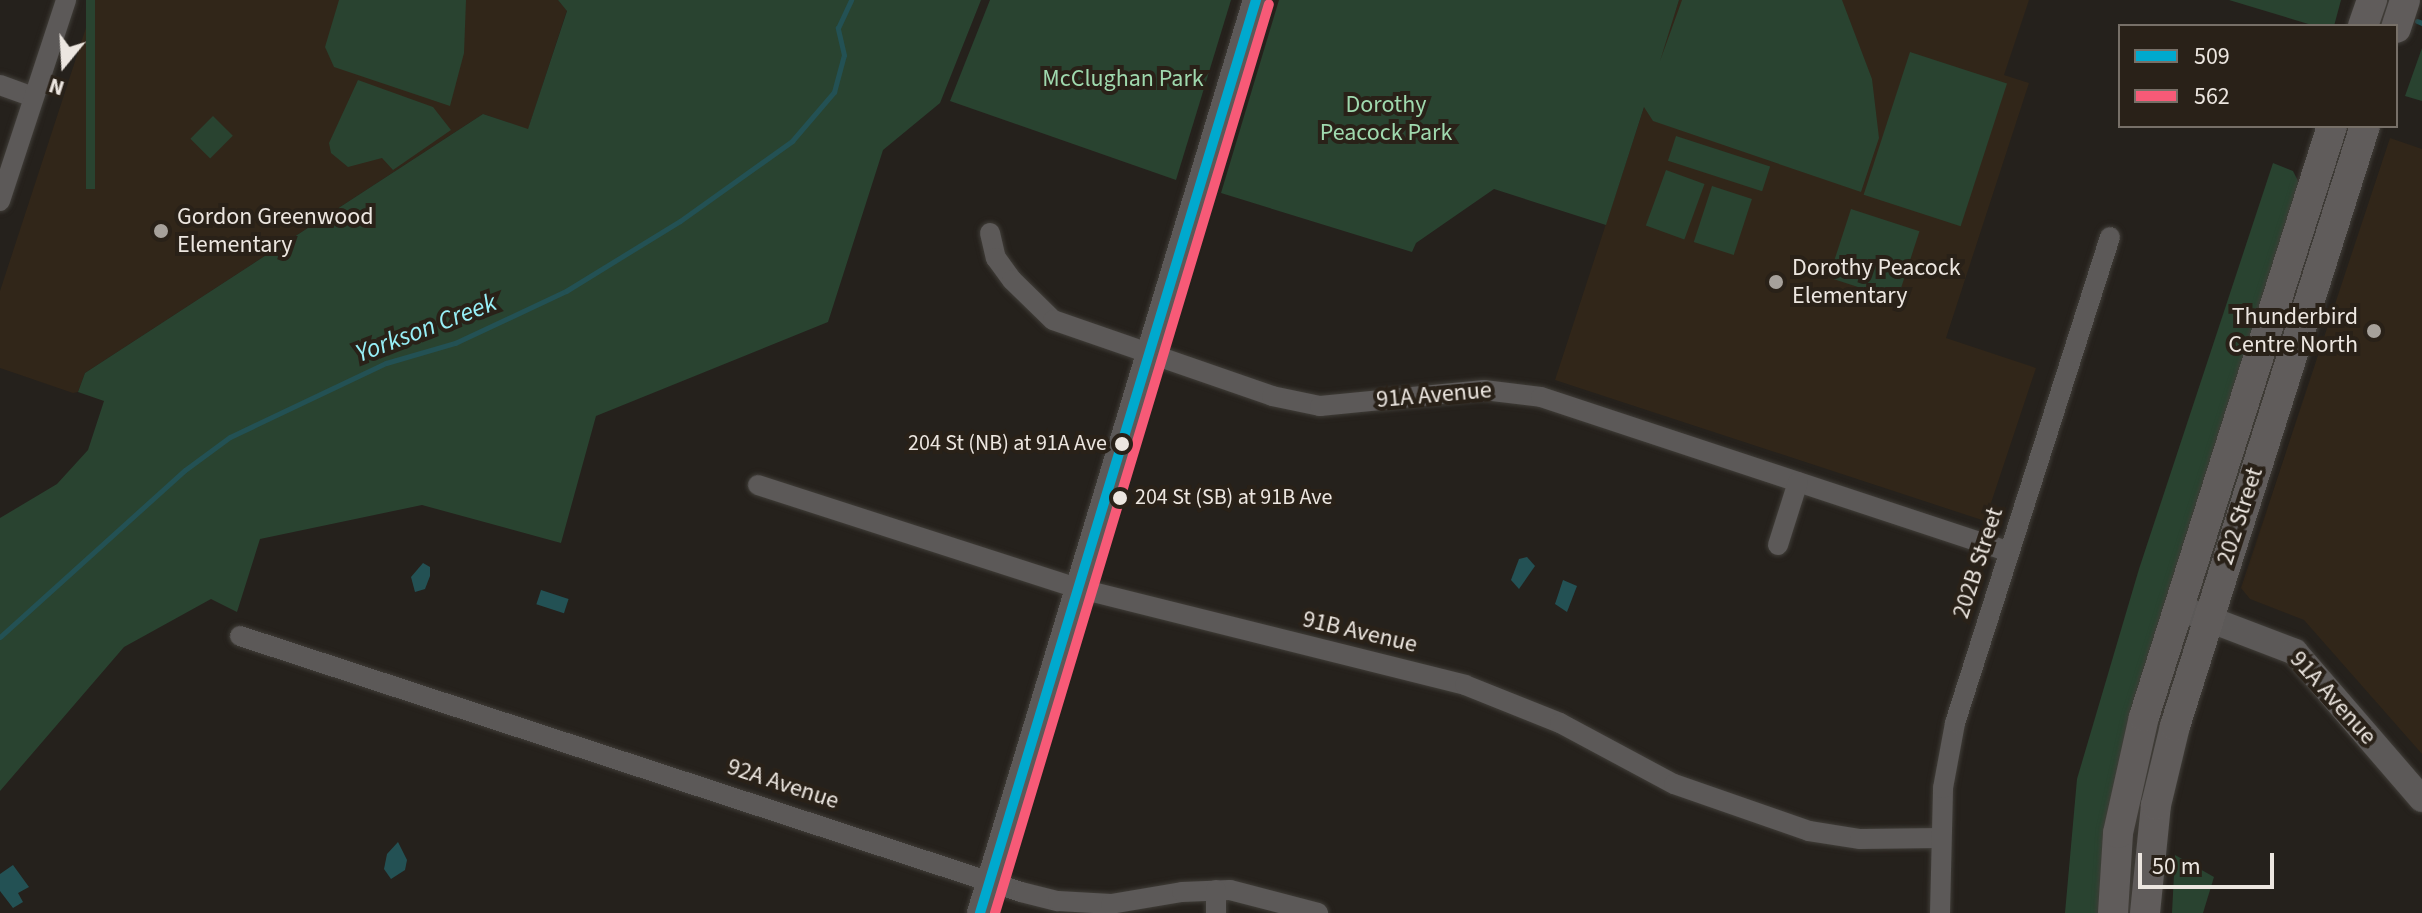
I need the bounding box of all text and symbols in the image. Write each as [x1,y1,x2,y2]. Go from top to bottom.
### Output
north arrow [24,24,104,104]
legend [2118,24,2398,128]
text: 509 [2194,39,2230,74]
park label: McClughan Park [1042,65,1204,93]
text: N [45,69,68,104]
text: 562 [2194,79,2230,114]
park label: Dorothy Peacock Park [1320,91,1452,147]
place label: Gordon Greenwood Elementary [177,203,373,259]
marker: Gordon Greenwood Elementary [152,222,170,240]
place label: Dorothy Peacock Elementary [1792,254,1961,310]
marker: Dorothy Peacock Elementary [1767,273,1785,291]
water label: Yorkson Creek [351,287,501,369]
place label: Thunderbird Centre North [2228,303,2358,359]
marker: Thunderbird Centre North [2365,322,2383,340]
street label: 91A Avenue [1375,376,1493,414]
place label: 204 St (NB) at 91A Ave [908,431,1107,457]
marker: 204 St (NB) at 91A Ave [1114,436,1130,452]
street label: 202 Street [2211,464,2269,568]
place label: 204 St (SB) at 91B Ave [1135,485,1332,511]
marker: 204 St (SB) at 91B Ave [1112,490,1128,506]
street label: 202B Street [1947,504,2009,622]
street label: 91B Avenue [1300,605,1420,659]
street label: 91A Avenue [2284,645,2382,751]
street label: 92A Avenue [724,752,842,816]
scale bar [2142,837,2278,887]
text: 50 m [2152,849,2201,884]

